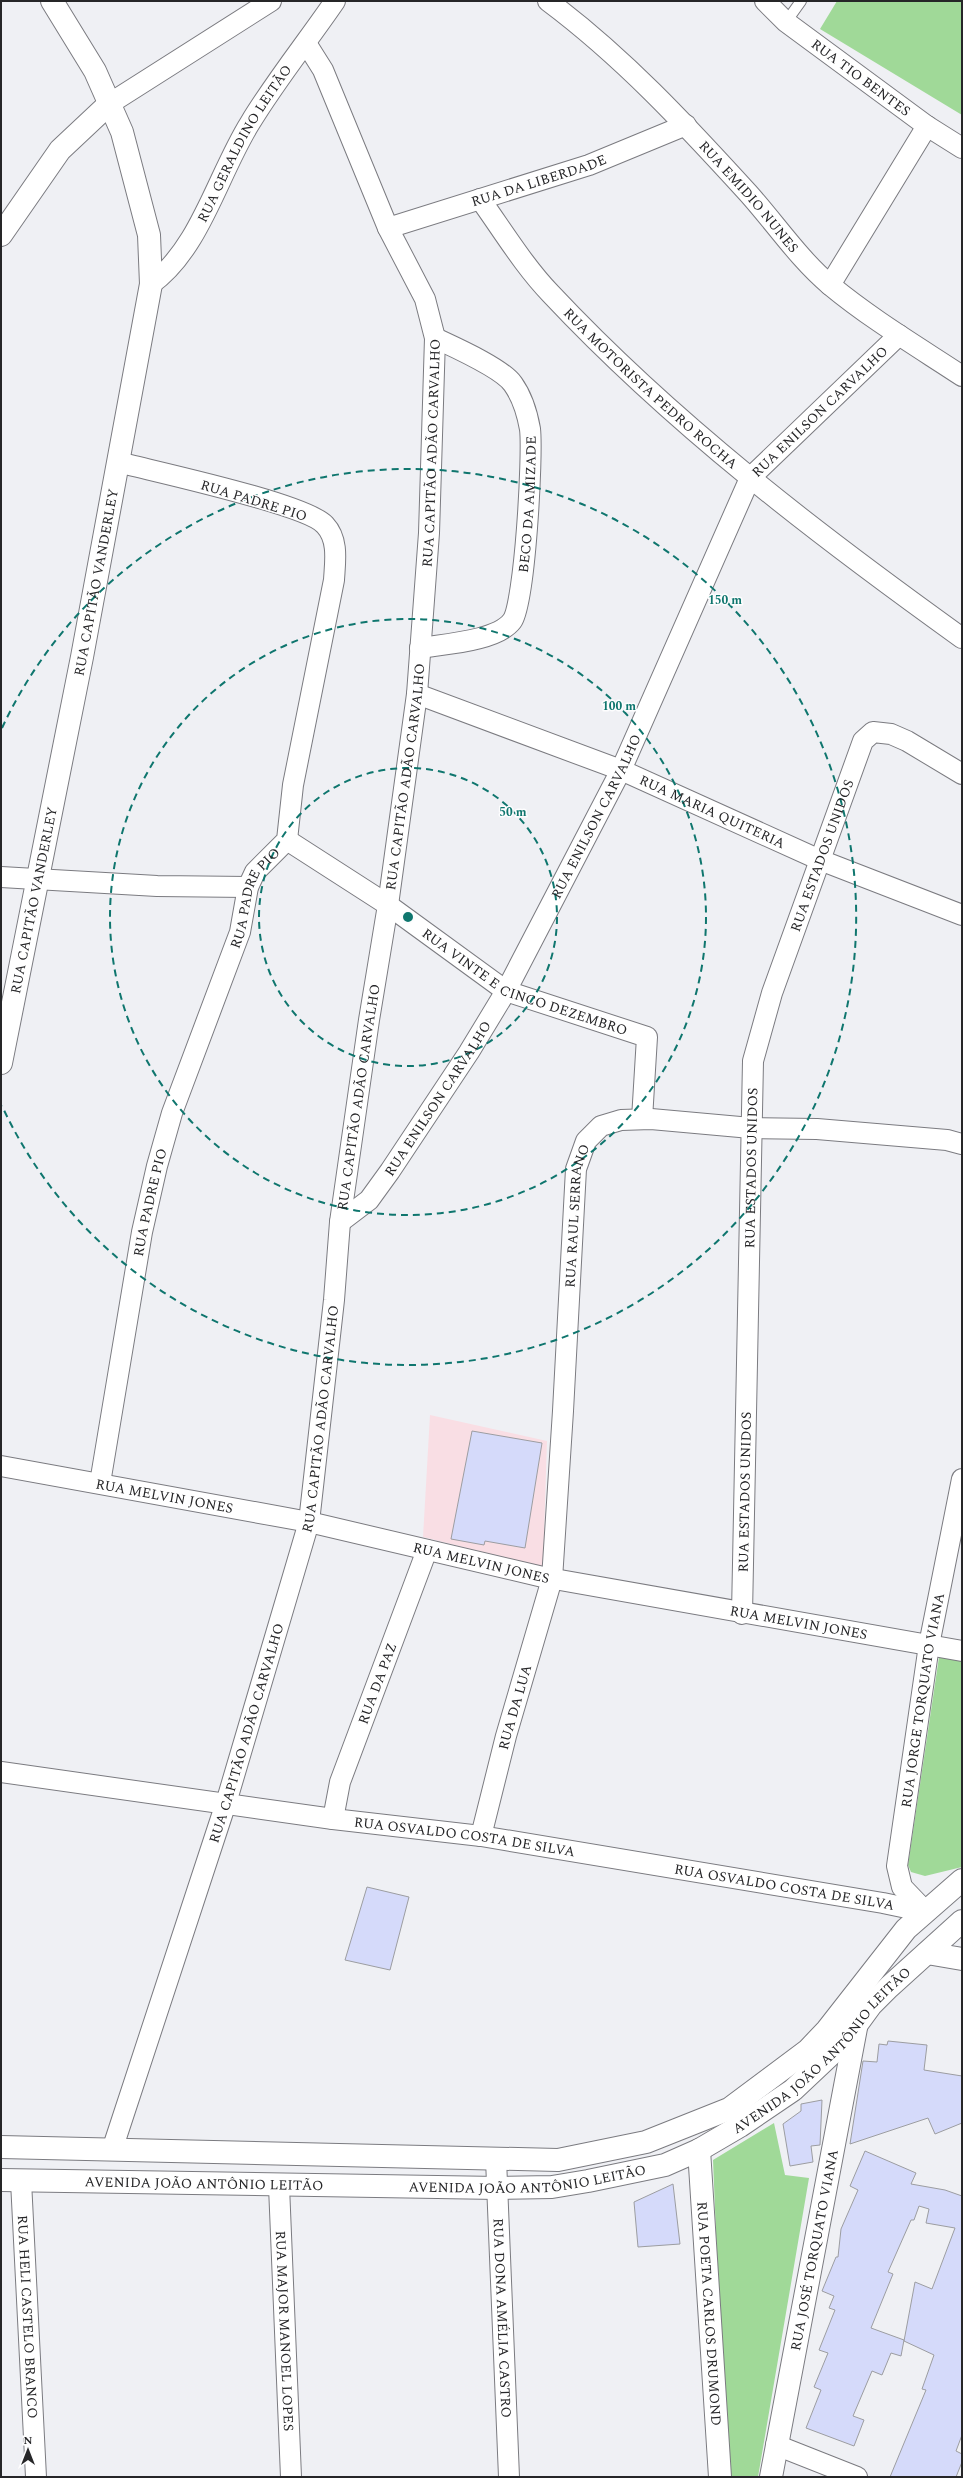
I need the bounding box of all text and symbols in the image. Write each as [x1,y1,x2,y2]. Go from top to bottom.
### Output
street label: RUA TIO BENTES [807,34,915,122]
street label: RUA GERALDINO LEITÃO [192,60,297,226]
street label: RUA EMIDIO NUNES [694,136,803,258]
street label: RUA DA LIBERDADE [469,149,610,212]
street label: RUA MOTORISTA PEDRO ROCHA [558,303,742,475]
street label: RUA CAPITÃO ADÃO CARVALHO [416,338,446,568]
street label: RUA ENILSON CARVALHO [747,341,893,482]
street label: BECO DA AMIZADE [513,436,542,574]
street label: RUA PADRE PIO [198,474,310,527]
street label: RUA CAPITÃO VANDERLEY [68,487,124,678]
text: 150 m [708,591,742,610]
street label: RUA CAPITÃO ADÃO CARVALHO [380,662,430,892]
text: 100 m [602,697,636,716]
street label: RUA ENILSON CARVALHO [546,731,647,902]
street label: RUA MARIA QUITERIA [636,770,789,854]
street label: RUA ESTADOS UNIDOS [785,776,859,935]
text: 50 m [499,803,527,822]
street label: RUA CAPITÃO VANDERLEY [5,805,63,996]
street label: RUA PADRE PIO [225,843,285,952]
centre of rings [401,910,415,924]
street label: RUA VINTE E CINCO DEZEMBRO [417,923,630,1041]
street label: RUA CAPITÃO ADÃO CARVALHO [332,982,386,1212]
street label: RUA ENILSON CARVALHO [379,1017,497,1181]
street label: RUA ESTADOS UNIDOS [739,1088,763,1249]
street label: RUA RAUL SERRANO [560,1141,595,1288]
street label: RUA PADRE PIO [128,1146,173,1258]
street label: RUA CAPITÃO ADÃO CARVALHO [296,1304,344,1535]
street label: RUA ESTADOS UNIDOS [733,1411,757,1573]
street label: RUA MELVIN JONES [94,1473,235,1519]
street label: RUA MELVIN JONES [411,1537,551,1589]
street label: RUA JORGE TORQUATO VIANA [896,1591,950,1809]
street label: RUA MELVIN JONES [728,1600,869,1645]
street label: RUA CAPITÃO ADÃO CARVALHO [204,1621,290,1846]
street label: RUA DA PAZ [353,1640,402,1727]
street label: RUA DA LUA [493,1662,537,1752]
street label: RUA OSVALDO COSTA DE SILVA [353,1811,577,1863]
street label: RUA OSVALDO COSTA DE SILVA [673,1858,897,1916]
street label: AVENIDA JOÃO ANTÔNIO LEITÃO [729,1962,916,2139]
street label: RUA JOSÉ TORQUATO VIANA [785,2147,844,2353]
street label: AVENIDA JOÃO ANTÔNIO LEITÃO [408,2159,648,2199]
street label: AVENIDA JOÃO ANTÔNIO LEITÃO [84,2171,323,2196]
street label: RUA POETA CARLOS DRUMOND [691,2201,727,2426]
street label: RUA HELI CASTELO BRANCO [12,2215,43,2419]
street label: RUA DONA AMÉLIA CASTRO [487,2218,517,2418]
street label: RUA MAJOR MANOEL LOPES [270,2230,299,2432]
north arrow [8,2430,48,2470]
text: N [24,2432,33,2449]

